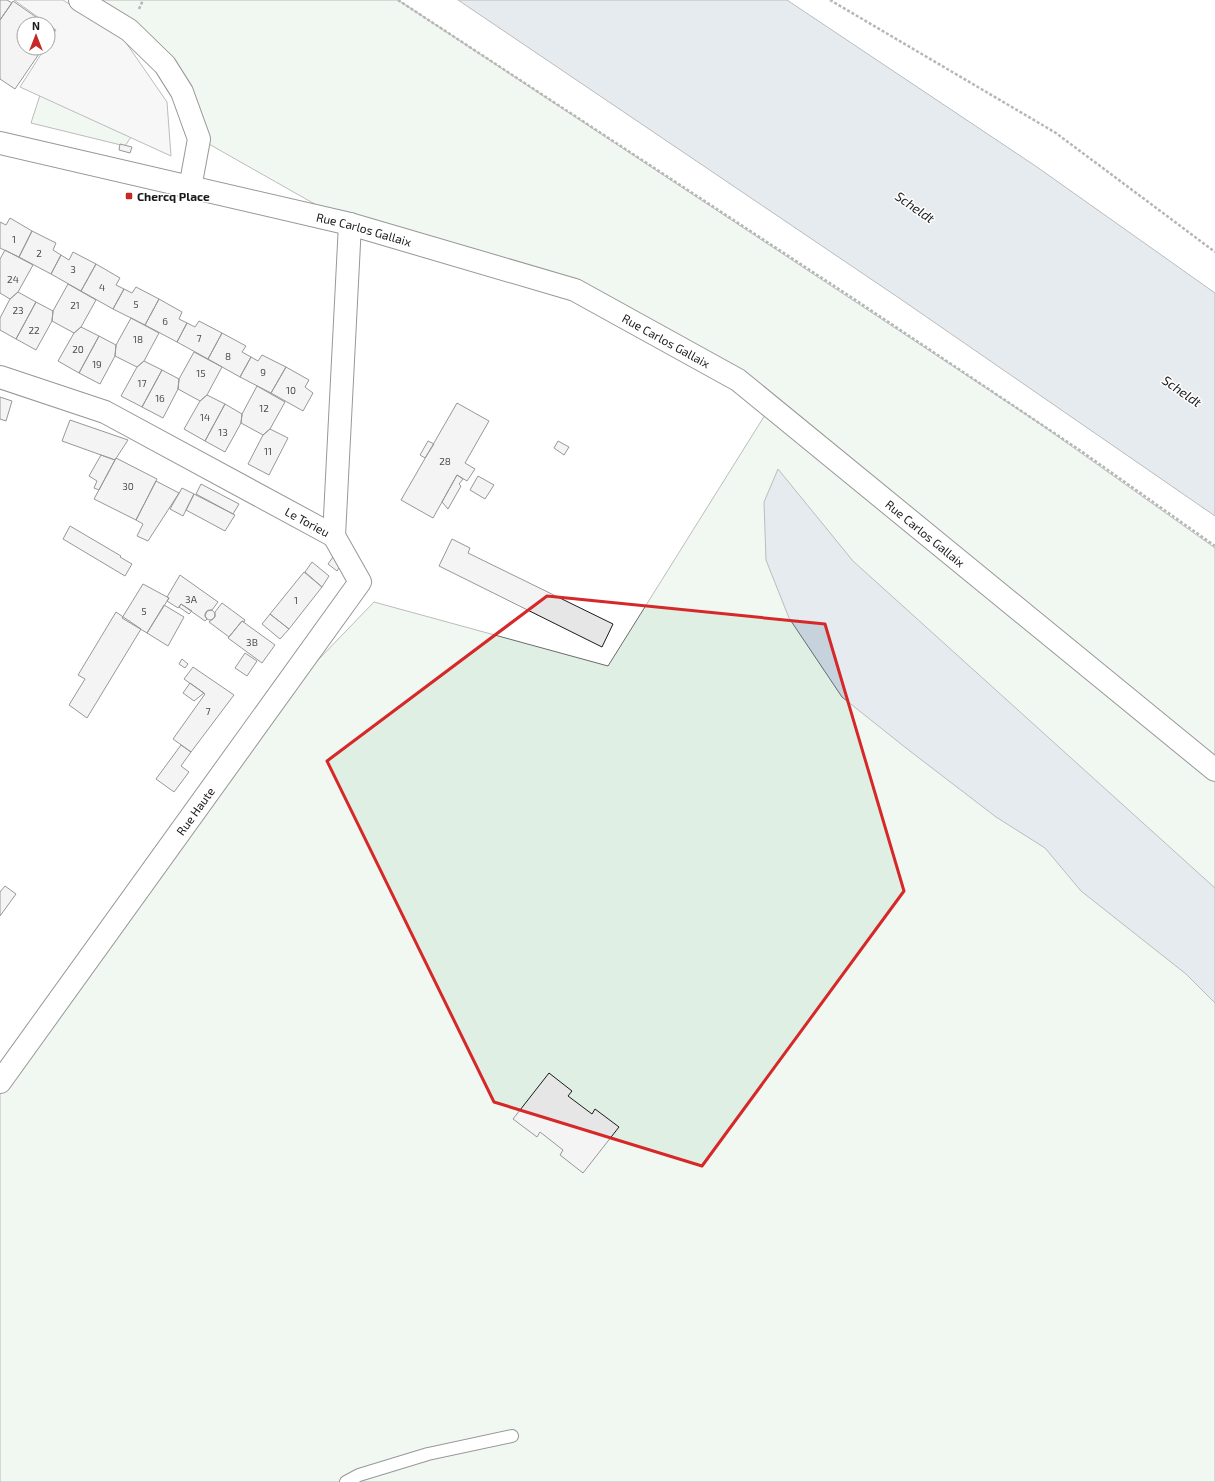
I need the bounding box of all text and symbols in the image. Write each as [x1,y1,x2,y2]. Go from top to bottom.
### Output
north arrow [16,16,56,56]
text: N [32,19,40,32]
water label: Scheldt [892,188,938,226]
place label: Chercq Place [137,189,210,203]
marker: Chercq Place [124,191,134,201]
street label: Rue Carlos Gallaix [315,209,414,249]
house number: 1 [12,233,16,245]
house number: 2 [36,247,42,259]
house number: 3 [70,263,76,275]
house number: 24 [7,273,19,285]
house number: 4 [99,281,105,293]
house number: 5 [133,298,139,310]
house number: 21 [70,299,80,311]
house number: 23 [12,304,24,316]
street label: Rue Carlos Gallaix [620,311,713,371]
house number: 6 [162,315,168,327]
house number: 22 [28,324,40,336]
house number: 7 [196,332,202,344]
house number: 18 [133,333,143,345]
house number: 20 [72,343,84,355]
house number: 8 [225,350,231,362]
house number: 19 [92,358,102,370]
house number: 9 [260,366,266,378]
house number: 15 [196,367,206,379]
water label: Scheldt [1159,372,1205,410]
house number: 17 [137,377,147,389]
house number: 10 [286,384,296,396]
house number: 16 [155,392,165,404]
house number: 12 [259,402,269,414]
house number: 14 [200,411,210,423]
house number: 13 [218,426,228,438]
house number: 11 [264,445,272,457]
house number: 28 [439,455,451,467]
house number: 30 [122,480,134,492]
street label: Rue Carlos Gallaix [883,497,968,570]
street label: Le Torieu [283,504,332,539]
house number: 3A [185,593,198,605]
house number: 1 [294,594,298,606]
house number: 5 [141,605,147,617]
house number: 3B [246,636,258,648]
house number: 7 [205,705,211,717]
street label: Rue Haute [173,784,217,838]

